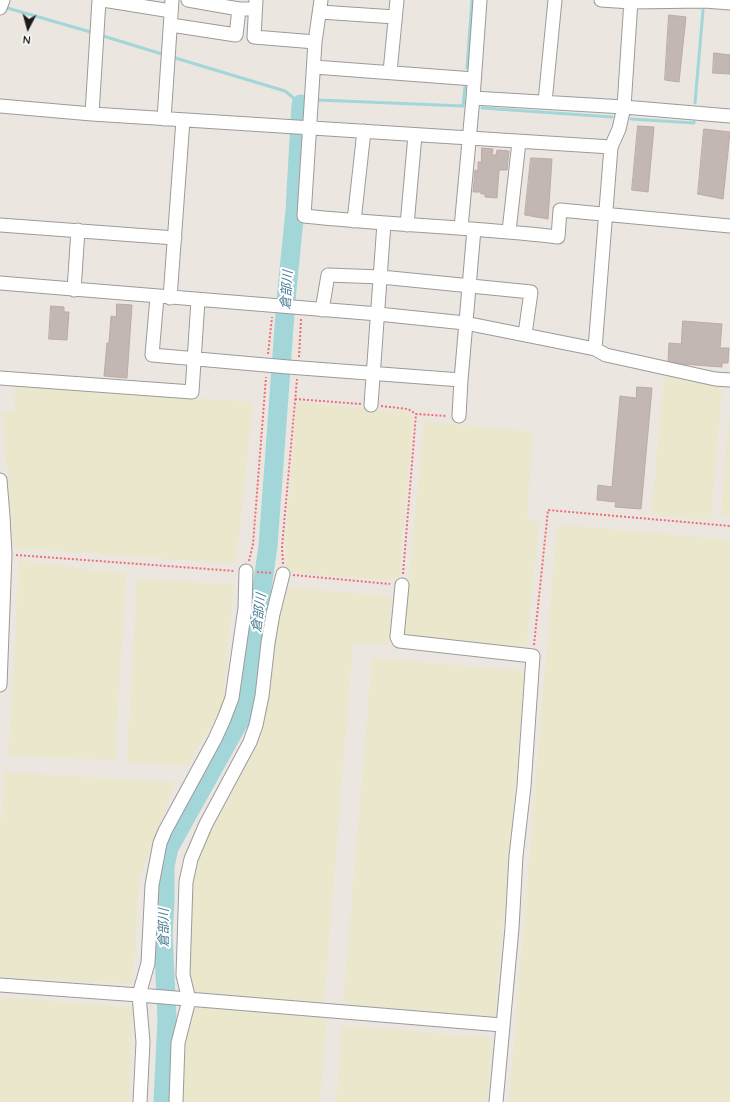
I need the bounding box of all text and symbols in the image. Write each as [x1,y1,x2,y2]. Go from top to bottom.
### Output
north arrow [8,8,48,48]
text: N [22,33,32,47]
water label: 倉部川 [278,270,296,310]
water label: 倉部川 [249,593,269,633]
water label: 倉部川 [156,909,172,947]

